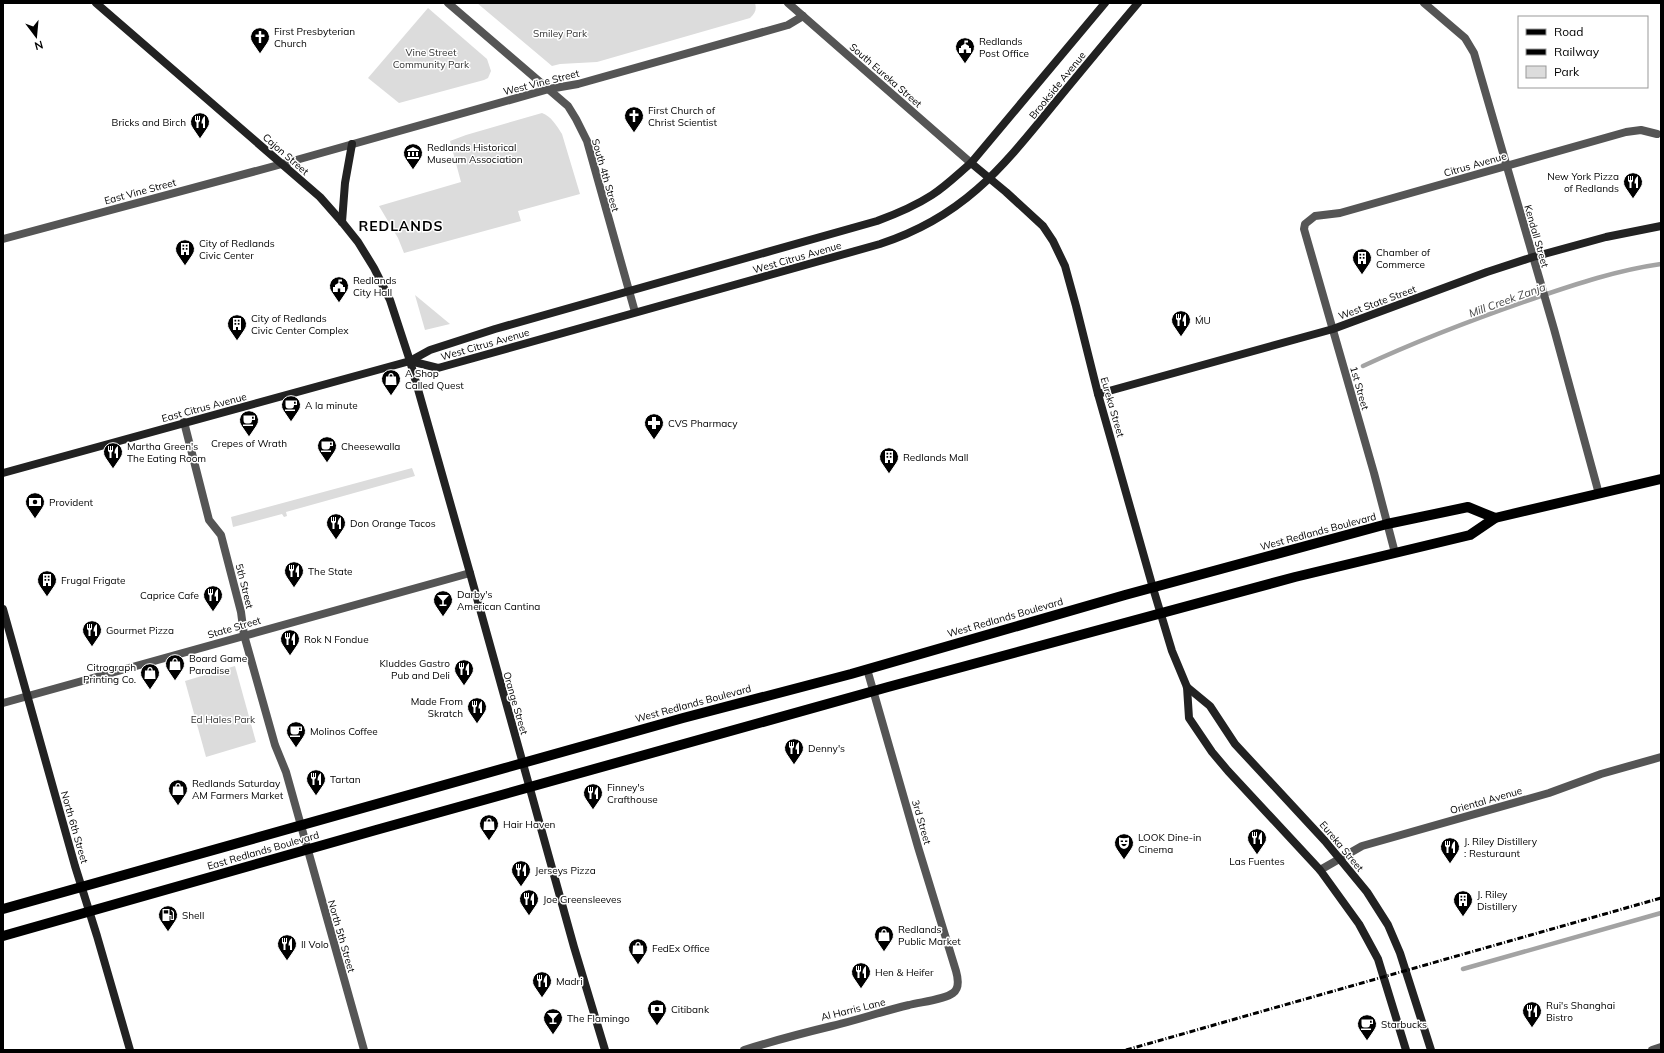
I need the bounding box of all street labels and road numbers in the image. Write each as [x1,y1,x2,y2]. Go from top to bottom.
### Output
street label: South Eureka Street [847,40,925,111]
street label: Brookside Avenue [1026,49,1089,122]
street label: West Vine Street [502,67,581,98]
street label: Cajon Street [260,131,312,178]
street label: South 4th Street [589,137,622,214]
street label: Citrus Avenue [1442,149,1508,180]
street label: East Vine Street [103,176,178,207]
street label: Kendall Street [1521,203,1552,269]
street label: West Citrus Avenue [751,239,843,276]
street label: West State Street [1336,282,1418,323]
street label: West Citrus Avenue [439,326,531,363]
street label: 1st Street [1347,365,1372,412]
street label: Eureka Street [1098,376,1127,439]
street label: East Citrus Avenue [160,390,248,425]
street label: West Redlands Boulevard [1259,510,1378,553]
street label: 5th Street [233,562,256,610]
street label: West Redlands Boulevard [946,595,1065,640]
street label: State Street [206,614,263,641]
street label: Orange Street [500,670,531,737]
street label: West Redlands Boulevard [634,682,753,725]
street label: Oriental Avenue [1449,784,1524,817]
street label: North 6th Street [58,789,91,865]
street label: 3rd Street [909,798,934,846]
street label: Eureka Street [1317,818,1367,875]
street label: East Redlands Boulevard [206,828,321,873]
street label: North 5th Street [325,898,358,974]
street label: Al Harris Lane [820,995,887,1024]

